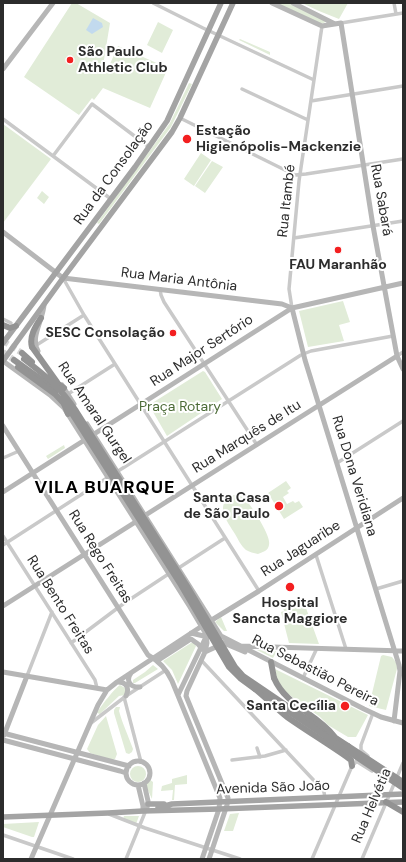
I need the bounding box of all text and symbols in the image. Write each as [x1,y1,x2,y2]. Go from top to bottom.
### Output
place label: São Paulo Athletic Club [78,44,168,76]
marker: São Paulo Athletic Club [65,55,75,65]
street label: Rua da Consolação [71,118,157,228]
place label: Estação Higienópolis-Mackenzie [196,123,361,156]
marker: Estação Higienópolis-Mackenzie [181,133,193,145]
street label: Rua Sabará [366,163,396,237]
street label: Rua Itambé [275,164,299,238]
marker: FAU Maranhão [333,245,343,255]
place label: FAU Maranhão [289,257,387,273]
street label: Rua Maria Antônia [120,265,238,295]
street label: Rua Major Sertório [147,311,257,391]
place label: SESC Consolação [46,325,165,341]
marker: SESC Consolação [168,328,178,338]
street label: Rua Amaral Gurgel [54,359,134,467]
street label: Rua Marquês de Itu [190,397,304,477]
park label: Praça Rotary [139,399,221,415]
street label: Rua Dona Veridiana [328,414,380,538]
district label: VILA BUARQUE [35,477,175,499]
place label: Santa Casa de São Paulo [183,490,270,522]
marker: Santa Casa de São Paulo [273,500,285,512]
street label: Rua Rego Freitas [65,507,135,607]
street label: Rua Jaguaribe [258,517,344,581]
street label: Rua Bento Freitas [23,553,97,657]
marker: Hospital Sancta Maggiore [284,581,296,593]
place label: Hospital Sancta Maggiore [233,595,347,628]
street label: Rua Sebastião Pereira [249,632,381,710]
place label: Santa Cecília [246,698,336,714]
marker: Santa Cecília [339,700,351,712]
street label: Rua Helvétia [349,766,395,846]
street label: Avenida São João [216,778,330,798]

